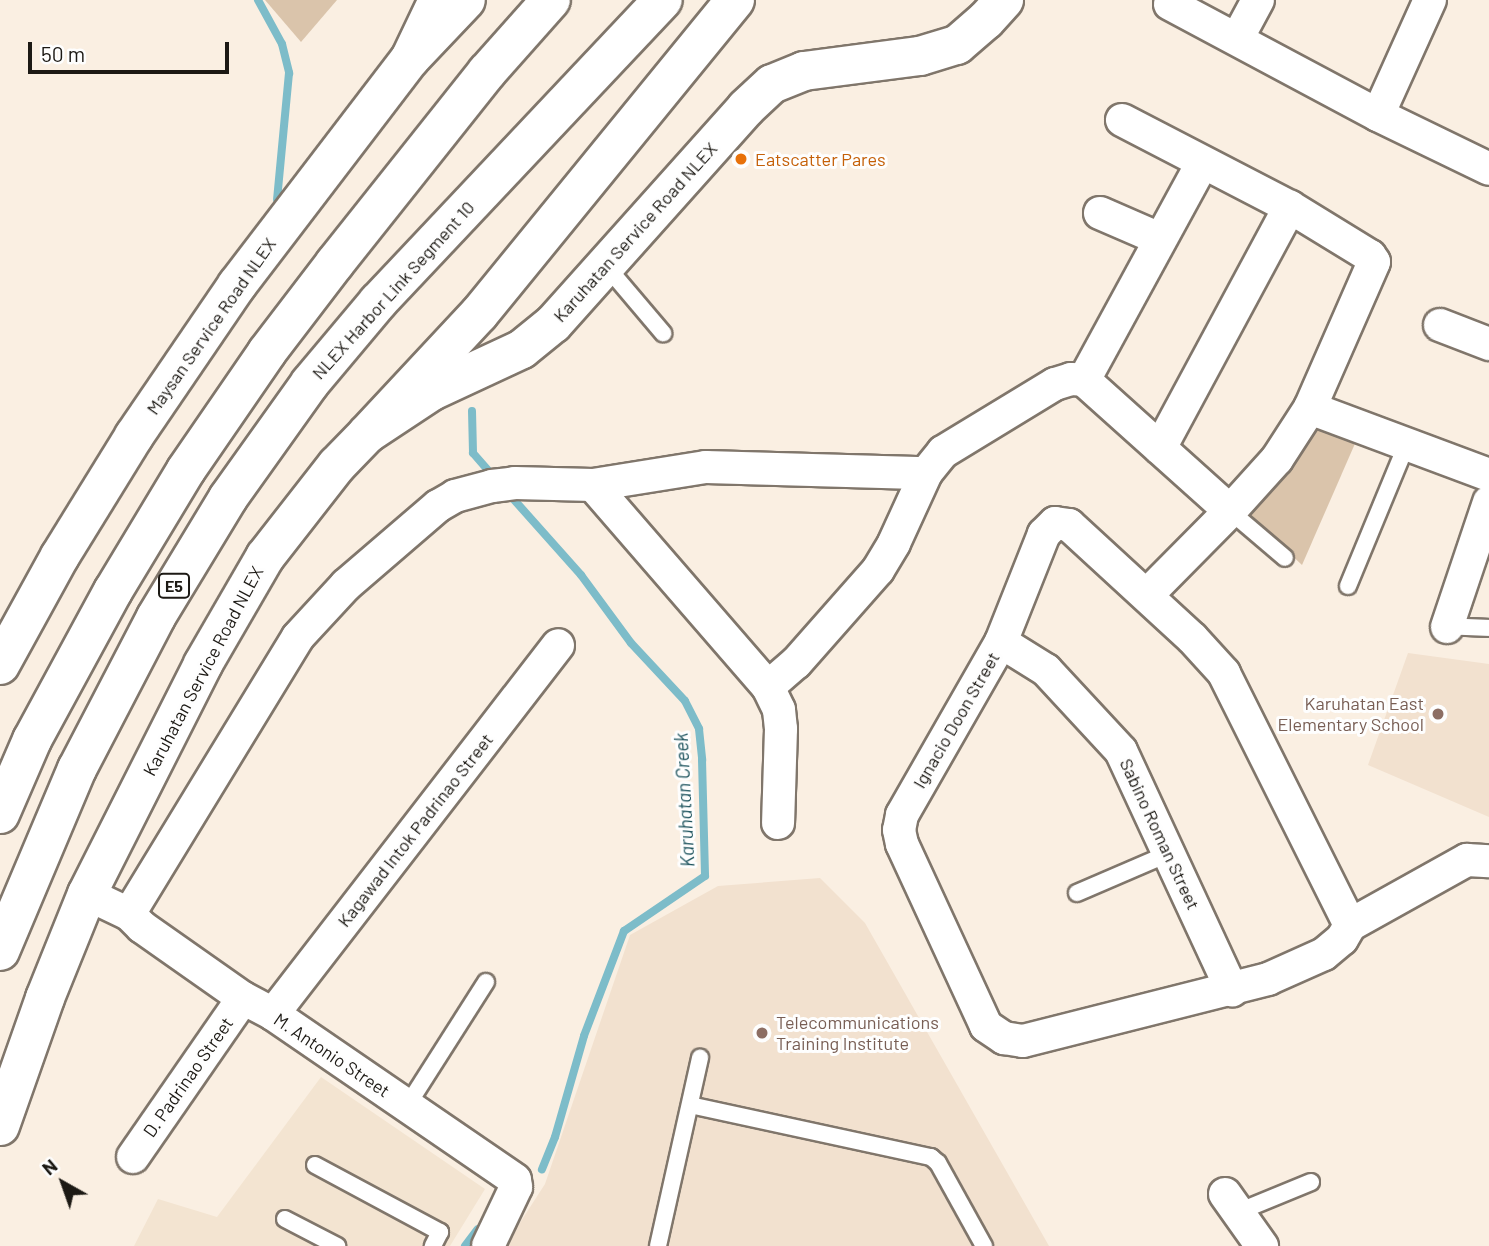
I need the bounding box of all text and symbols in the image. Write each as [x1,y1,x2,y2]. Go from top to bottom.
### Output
scale bar [32,28,233,72]
text: 50 m [41,41,85,66]
street label: Karuhatan Service Road NLEX [549,138,721,326]
place label: Eatscatter Pares [755,148,886,170]
marker: Eatscatter Pares [733,151,749,167]
street label: NLEX Harbor Link Segment 10 [307,196,479,384]
street label: Maysan Service Road NLEX [142,233,280,419]
street label: Karuhatan Service Road NLEX [138,562,268,780]
road number: E5 [156,573,192,598]
street label: Ignacio Doon Street [908,648,1004,792]
place label: Karuhatan East Elementary School [1277,693,1424,736]
marker: Karuhatan East Elementary School [1430,706,1446,722]
street label: Kagawad Intok Padrinao Street [333,729,497,931]
water label: Karuhatan Creek [669,732,699,868]
street label: Sabino Roman Street [1115,755,1205,913]
street label: M. Antonio Street [270,1008,394,1102]
place label: Telecommunications Training Institute [776,1012,939,1054]
street label: D. Padrinao Street [139,1013,237,1141]
marker: Telecommunications Training Institute [754,1025,770,1041]
north arrow [28,1148,98,1218]
text: N [37,1154,61,1179]

